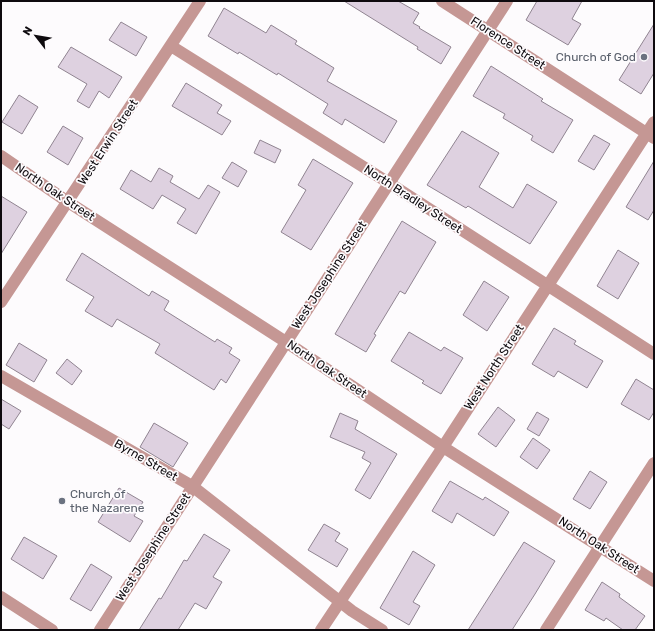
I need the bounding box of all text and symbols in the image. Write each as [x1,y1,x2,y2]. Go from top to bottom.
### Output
street label: Florence Street [468,14,548,73]
north arrow [16,16,56,56]
text: N [20,24,36,38]
place label: Church of God [556,50,636,64]
marker: Church of God [639,52,649,62]
street label: West Erwin Street [75,96,141,187]
street label: North Oak Street [12,160,98,224]
street label: North Bradley Street [361,162,465,236]
street label: West Josephine Street [289,218,369,332]
street label: West North Street [461,321,527,412]
street label: North Oak Street [284,337,370,401]
street label: Byrne Street [112,436,180,484]
place label: Church of the Nazarene [70,487,145,515]
street label: West Josephine Street [113,490,193,604]
marker: Church of the Nazarene [57,496,67,506]
street label: North Oak Street [556,514,642,576]

